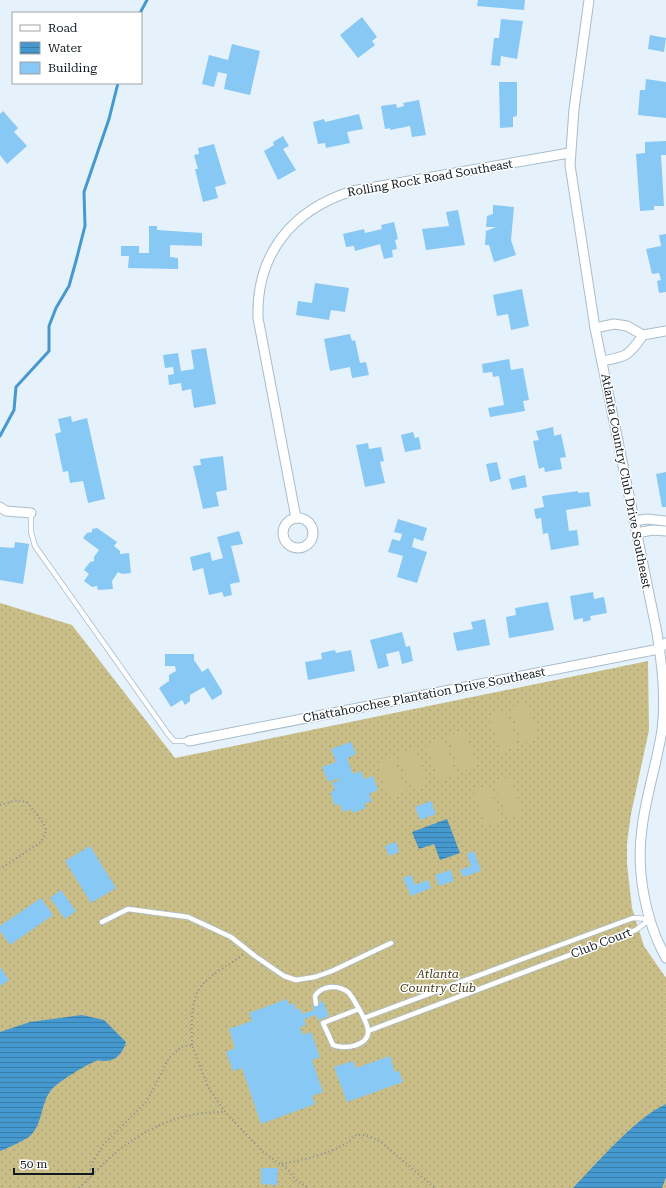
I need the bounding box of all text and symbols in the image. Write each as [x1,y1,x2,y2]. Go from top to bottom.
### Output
legend [12,12,142,84]
text: Road [48,21,78,35]
text: Water [48,41,82,55]
text: Building [48,61,97,75]
street label: Rolling Rock Road Southeast [346,156,514,199]
street label: Atlanta Country Club Drive Southeast [598,372,654,590]
street label: Chattahoochee Plantation Drive Southeast [302,665,547,725]
street label: Club Court [569,925,634,961]
park label: Atlanta Country Club [400,967,476,995]
scale bar [14,1150,93,1176]
text: 50 m [20,1157,47,1171]

